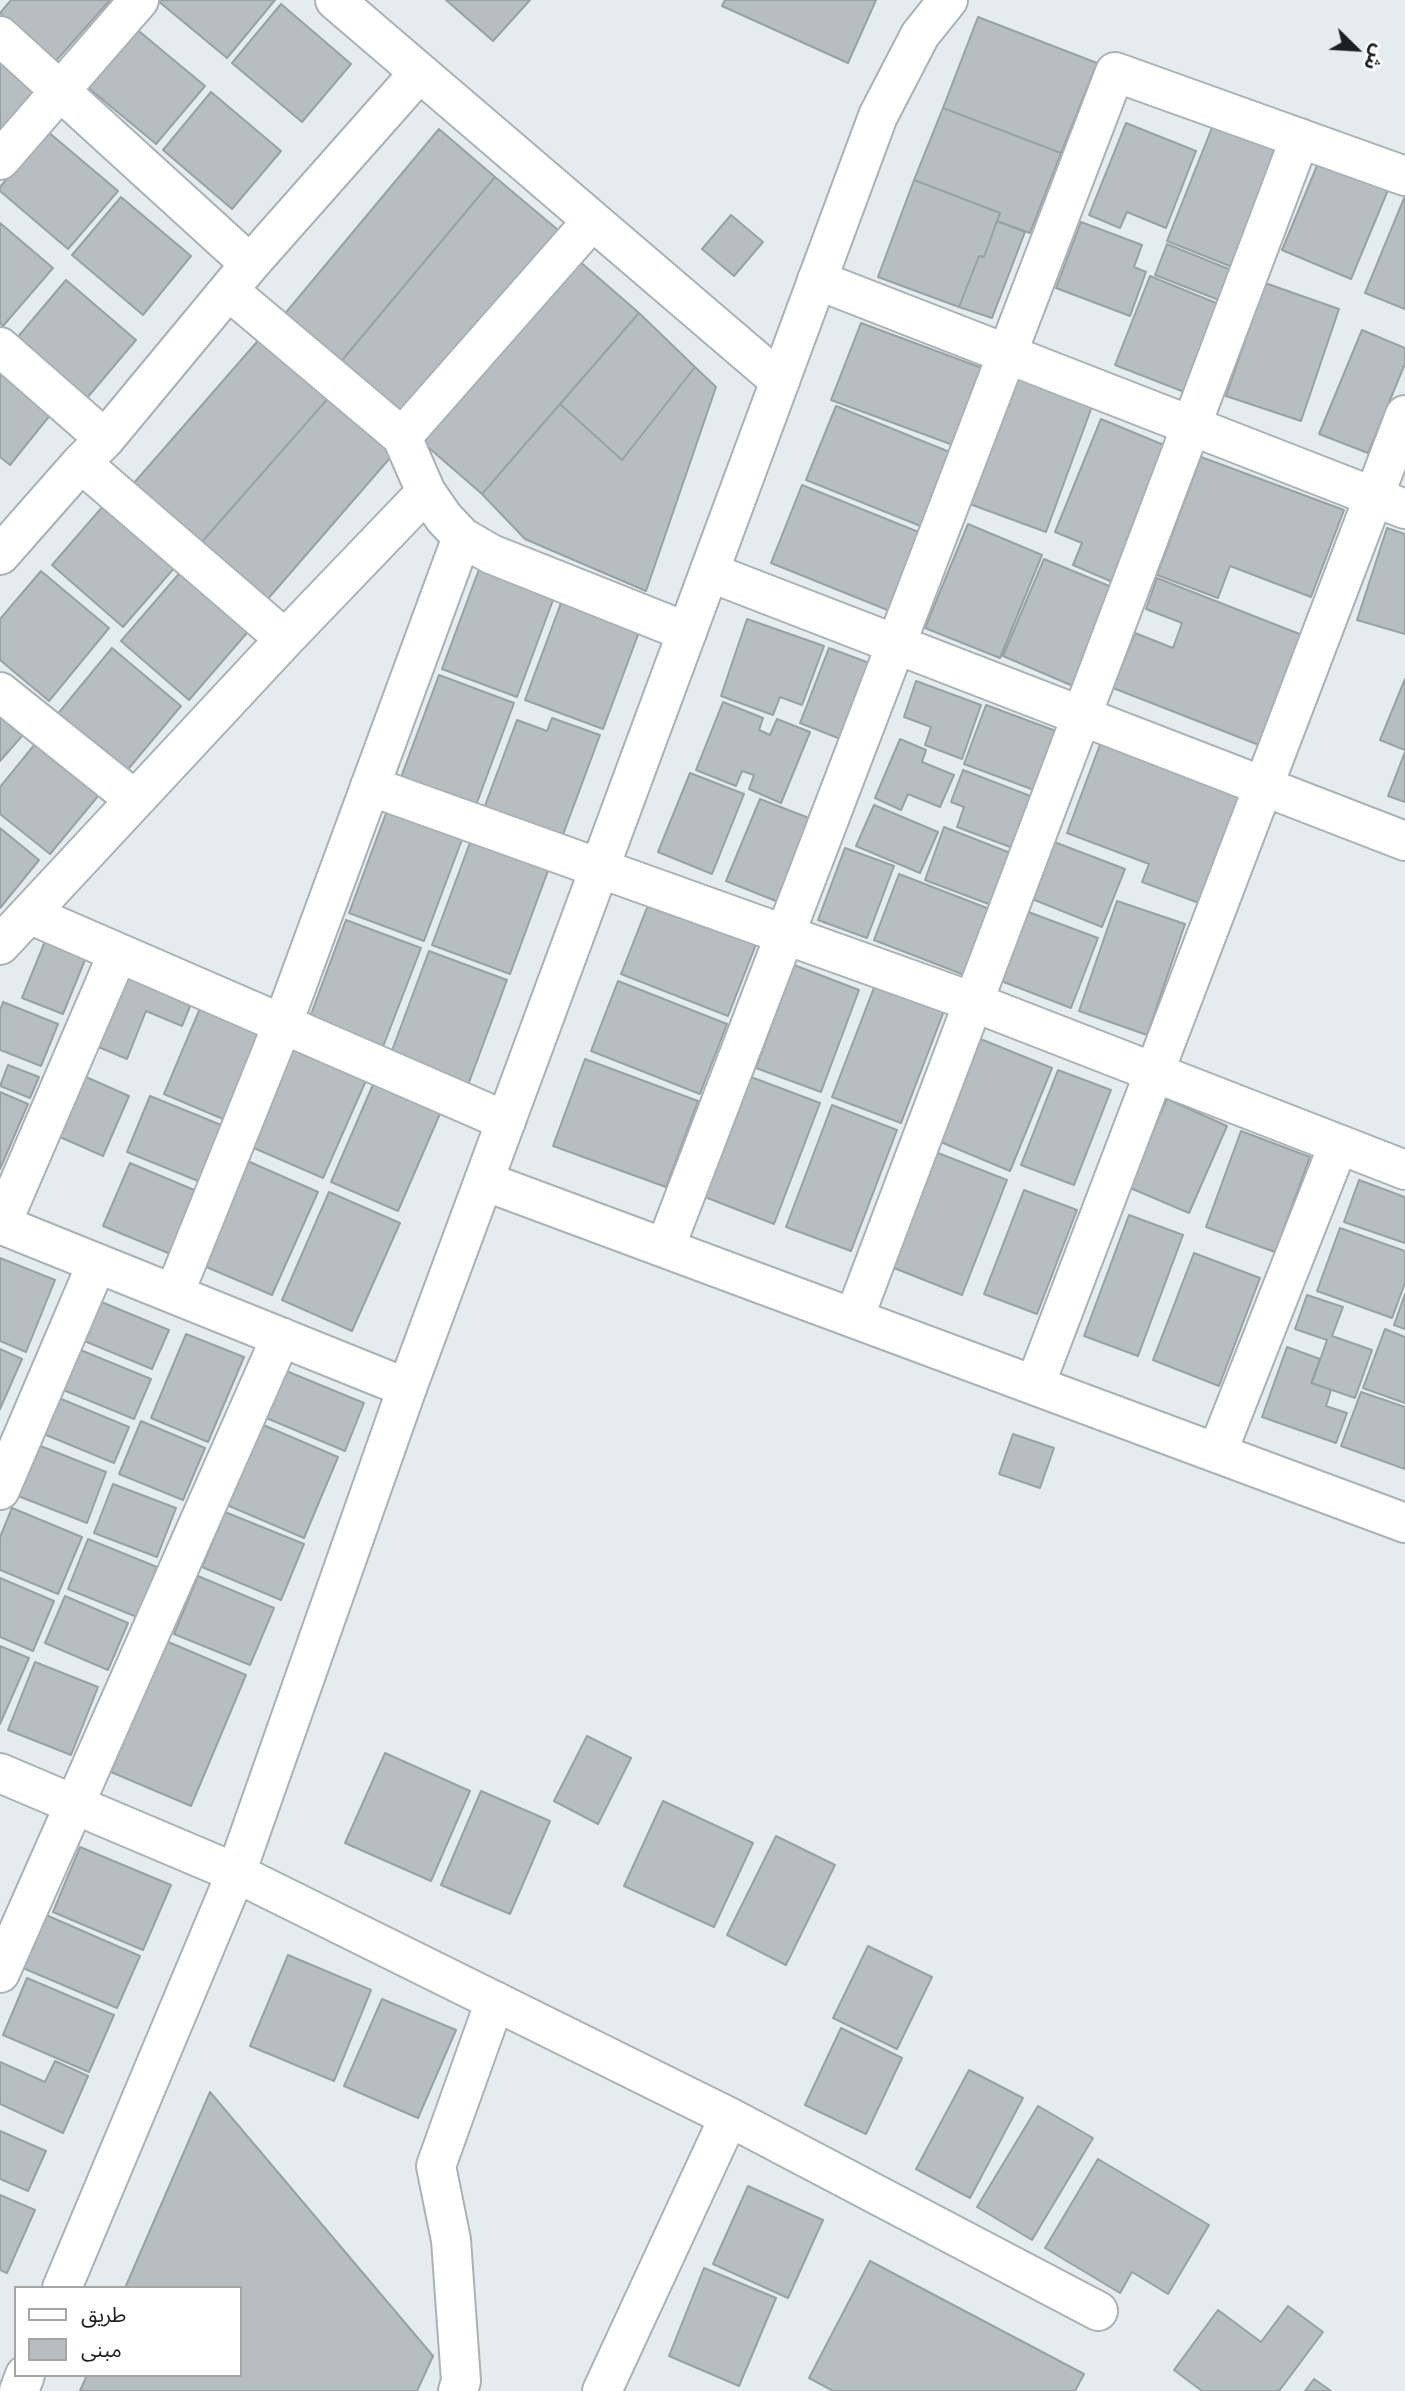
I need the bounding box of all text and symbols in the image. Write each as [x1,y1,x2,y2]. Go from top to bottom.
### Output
north arrow [1321,14,1391,84]
text: ش [1359,41,1391,74]
legend [14,2286,242,2377]
text: طريق [81,2300,126,2328]
text: مبنى [81,2335,122,2363]

